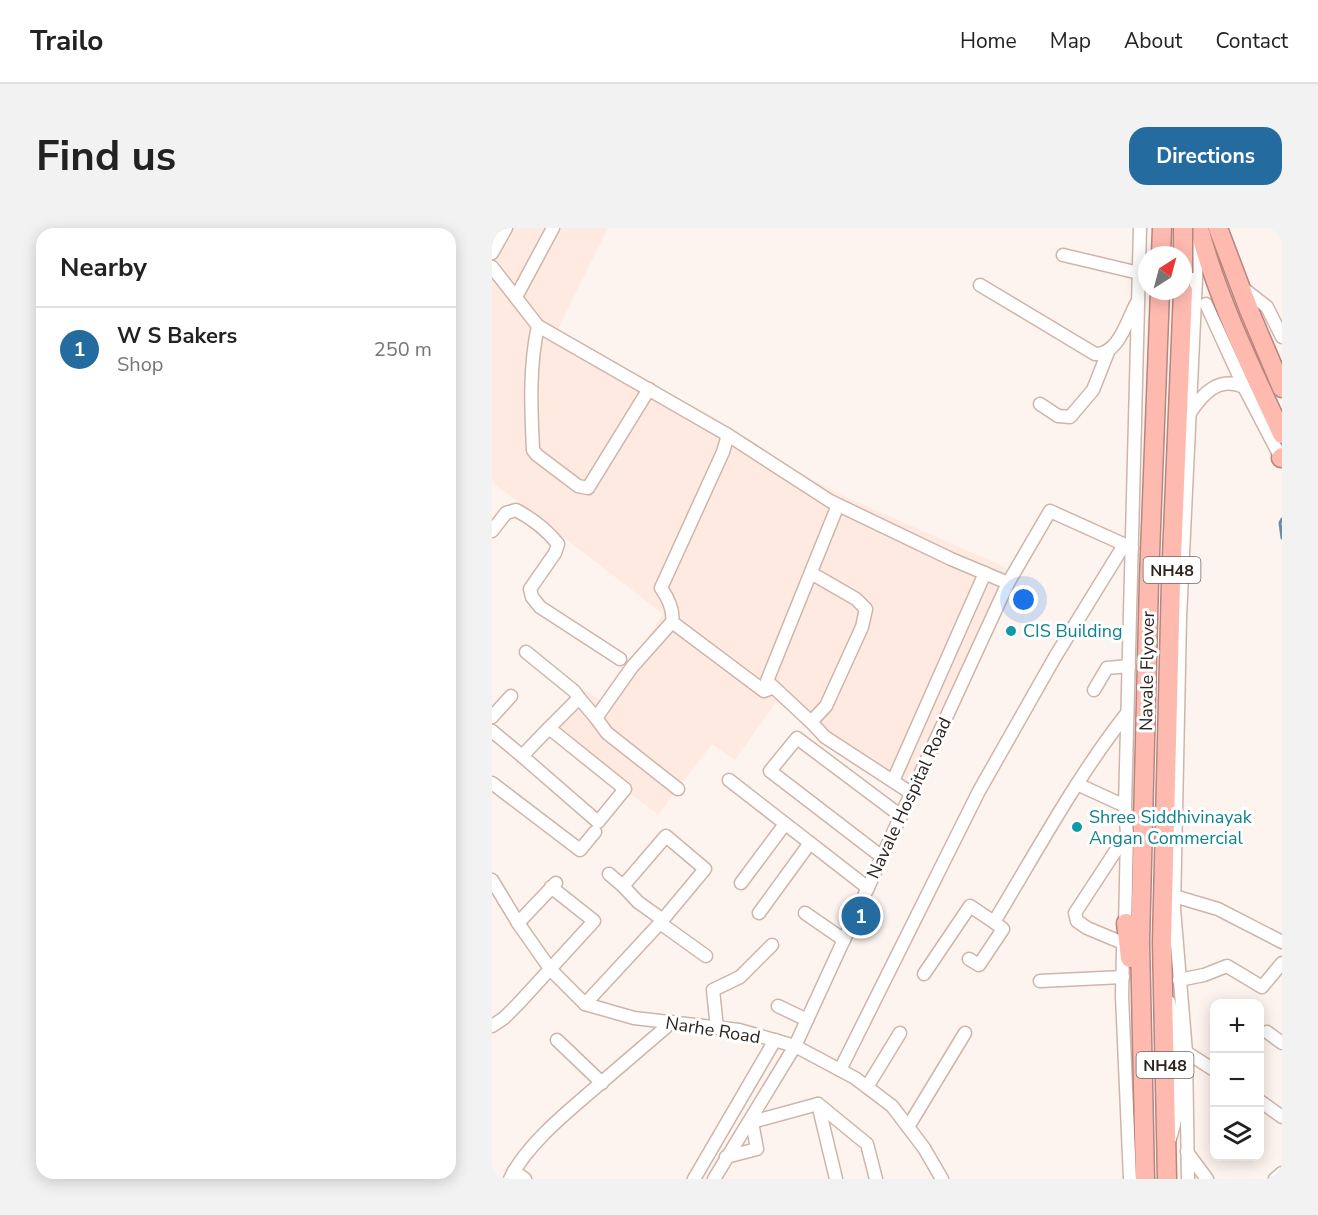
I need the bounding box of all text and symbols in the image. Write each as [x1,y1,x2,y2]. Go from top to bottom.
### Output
text: Trailo [30,22,103,60]
text: Home [960,27,1017,55]
text: Map [1050,27,1091,55]
text: About [1124,27,1182,55]
text: Contact [1215,27,1288,55]
button: Directions [1129,127,1282,185]
text: Find us [36,128,176,185]
north arrow [1138,246,1192,300]
text: Nearby [60,250,147,285]
text: W S Bakers [117,321,237,351]
text: 1 [74,336,86,363]
text: 250 m [374,336,432,363]
text: Shop [117,351,163,378]
road number: NH48 [1144,557,1200,583]
your location [1009,585,1038,614]
street label: Navale Flyover [1134,610,1160,731]
place label: CIS Building [1023,619,1123,643]
marker: CIS Building [1004,624,1018,638]
street label: Navale Hospital Road [861,713,957,883]
place label: Shree Siddhivinayak Angan Commercial [1089,805,1253,850]
marker: Shree Siddhivinayak Angan Commercial [1070,820,1084,834]
pin: 1 [842,894,880,938]
map controls [1210,999,1264,1161]
button: + [1210,999,1264,1053]
street label: Narhe Road [664,1011,762,1049]
road number: NH48 [1136,1052,1194,1078]
button: − [1210,1053,1264,1107]
button: layers [1210,1107,1264,1161]

